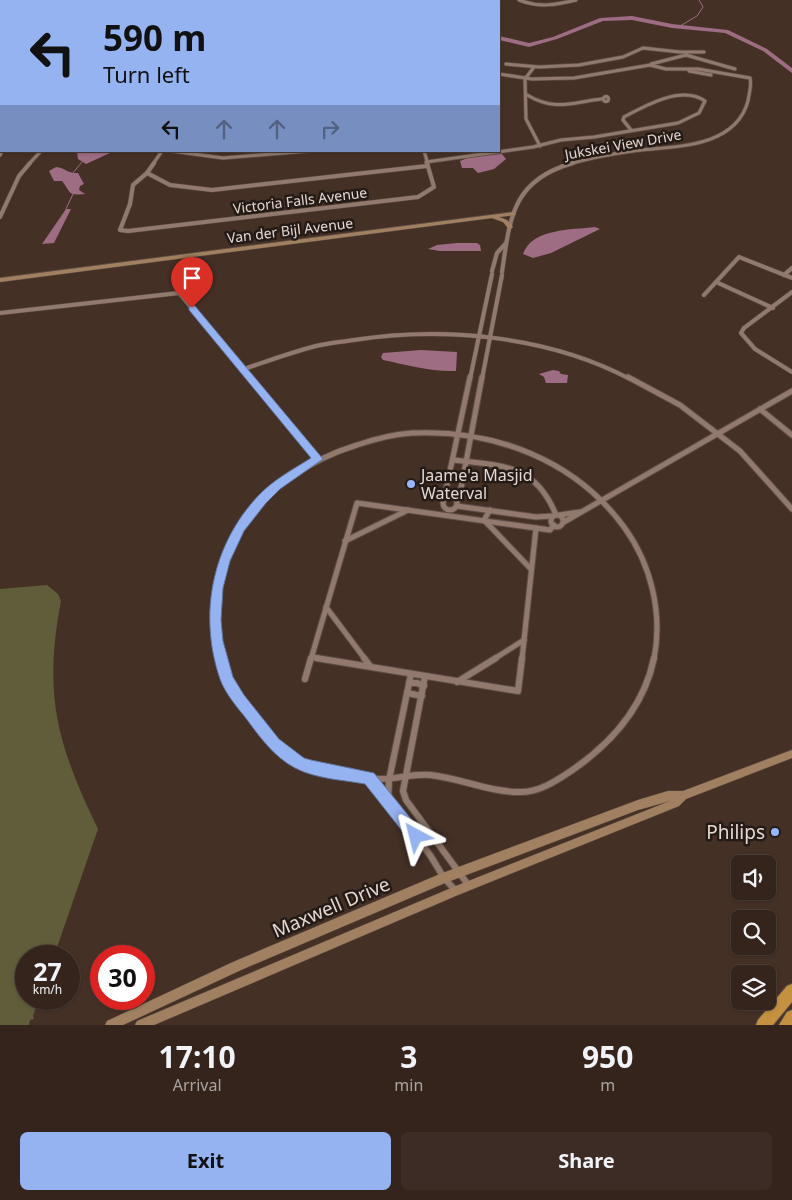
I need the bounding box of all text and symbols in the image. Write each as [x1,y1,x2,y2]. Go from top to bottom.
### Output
text: 590 m [103,14,206,61]
icon: left [20,20,85,85]
text: Turn left [103,59,190,89]
icon: left [157,115,185,143]
icon: ahead [210,115,238,143]
icon: ahead [263,115,291,143]
icon: right [316,115,344,143]
street label: Jukskei View Drive [561,124,683,164]
street label: Victoria Falls Avenue [232,182,368,218]
street label: Van der Bijl Avenue [226,213,354,247]
pin [171,257,213,308]
icon: arrive [178,264,206,292]
place label: Jaame'a Masjid Waterval [419,464,533,504]
marker: Jaame'a Masjid Waterval [405,478,417,490]
position arrow [389,809,441,861]
place label: Philips [706,819,765,845]
marker: Philips [769,826,781,838]
map controls [731,855,776,1010]
button: sound [731,855,776,900]
street label: Maxwell Drive [268,871,394,943]
button: search [731,910,776,955]
speed limit sign: 30 [90,945,155,1010]
text: 27 [33,954,62,988]
button: layers [731,965,776,1010]
text: km/h [33,981,62,998]
text: 17:10 [159,1036,236,1077]
text: 3 [400,1036,417,1077]
text: 950 [582,1036,633,1077]
text: Arrival [173,1074,222,1096]
text: min [394,1074,423,1096]
text: m [600,1074,615,1096]
button: Exit [20,1132,391,1190]
button: Share [401,1132,772,1190]

